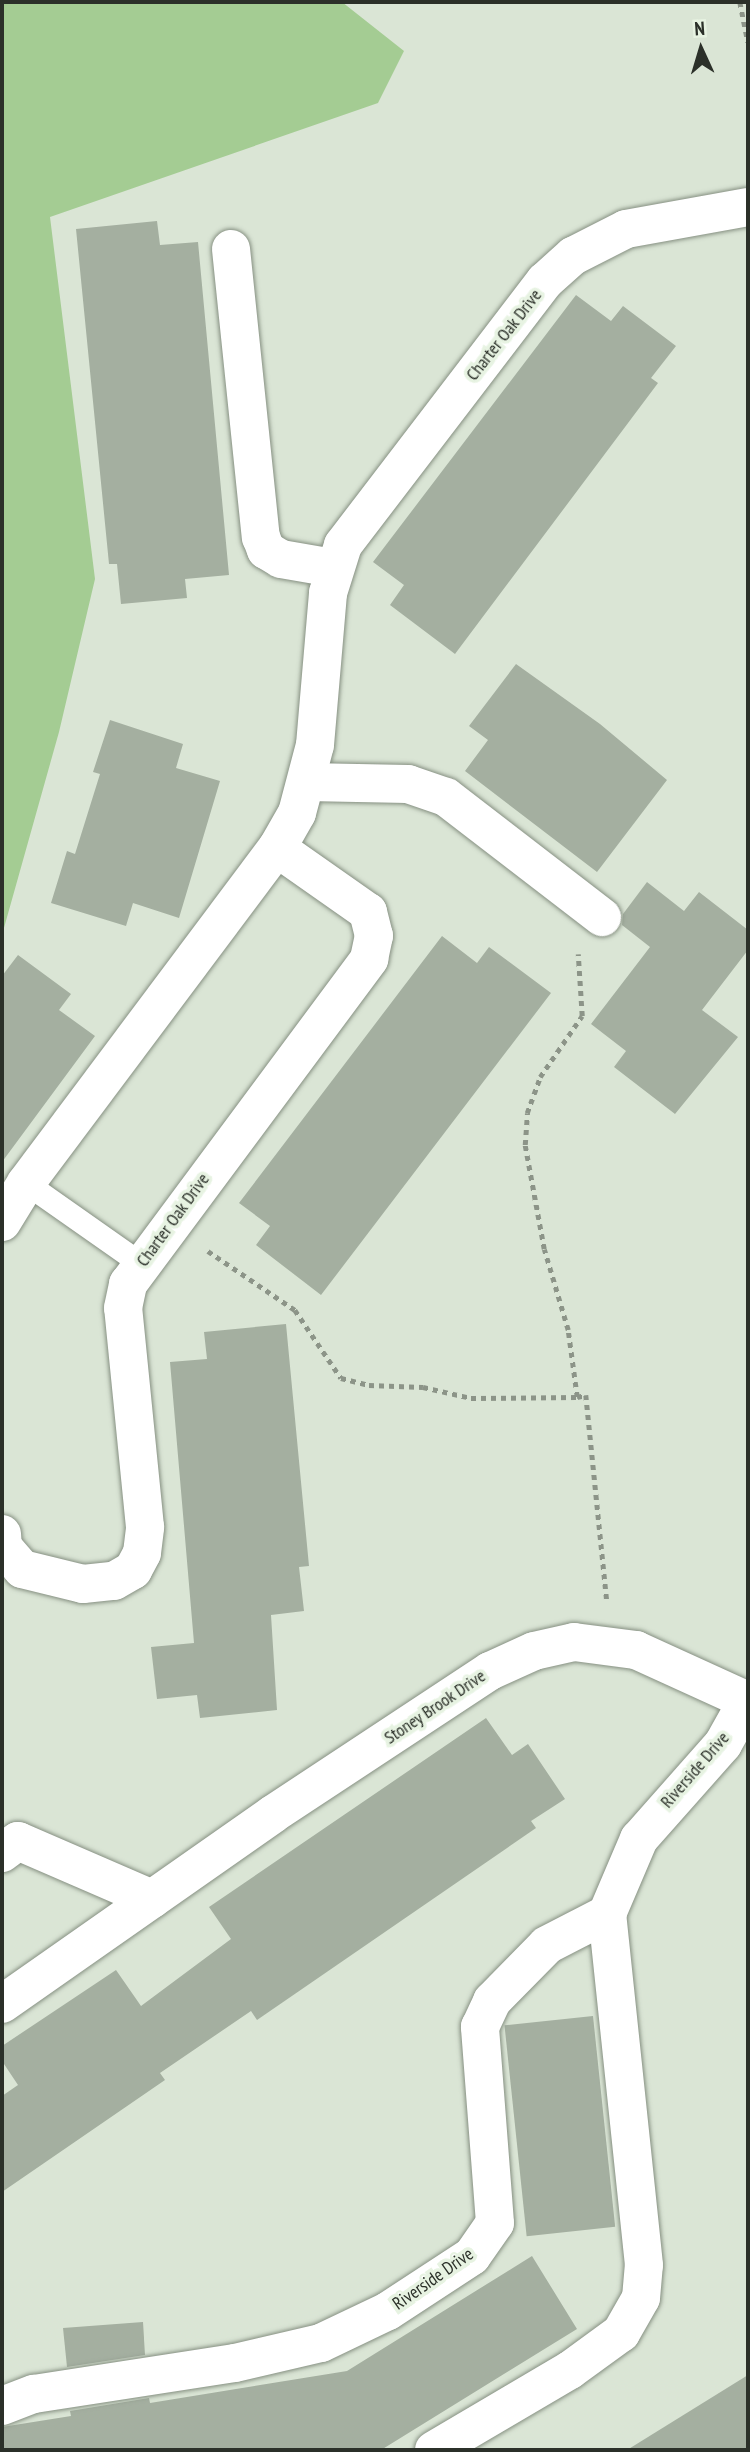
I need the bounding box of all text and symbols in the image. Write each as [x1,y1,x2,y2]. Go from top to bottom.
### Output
north arrow [666,14,736,84]
text: N [694,16,705,40]
street label: Charter Oak Drive [462,285,546,385]
street label: Charter Oak Drive [132,1169,214,1271]
street label: Stoney Brook Drive [380,1665,490,1749]
street label: Riverside Drive [656,1728,734,1812]
street label: Riverside Drive [388,2243,478,2315]

